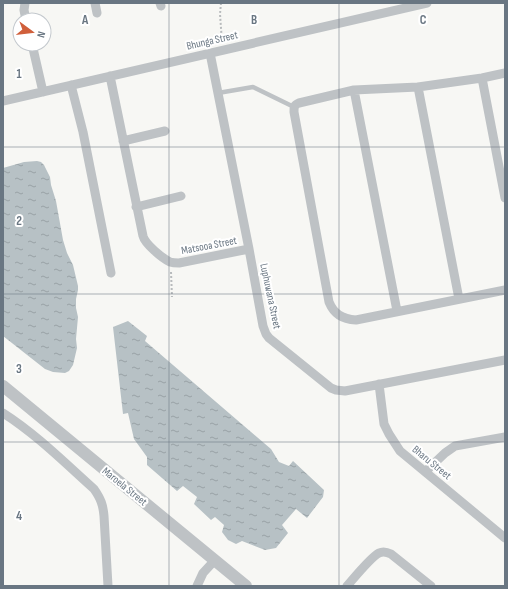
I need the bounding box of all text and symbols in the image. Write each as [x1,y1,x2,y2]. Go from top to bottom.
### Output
north arrow [12,12,52,52]
text: A [81,12,89,28]
text: B [251,12,257,28]
text: C [420,12,427,28]
street label: Bhunga Street [185,28,240,53]
text: N [34,30,48,39]
text: 1 [16,66,22,82]
text: 2 [16,213,22,229]
street label: Matsooa Street [180,234,239,257]
street label: Luphuwana Street [257,262,284,331]
text: 3 [16,361,22,377]
street label: Bharu Street [410,443,454,482]
street label: Maroela Street [100,464,150,509]
text: 4 [16,508,22,524]

